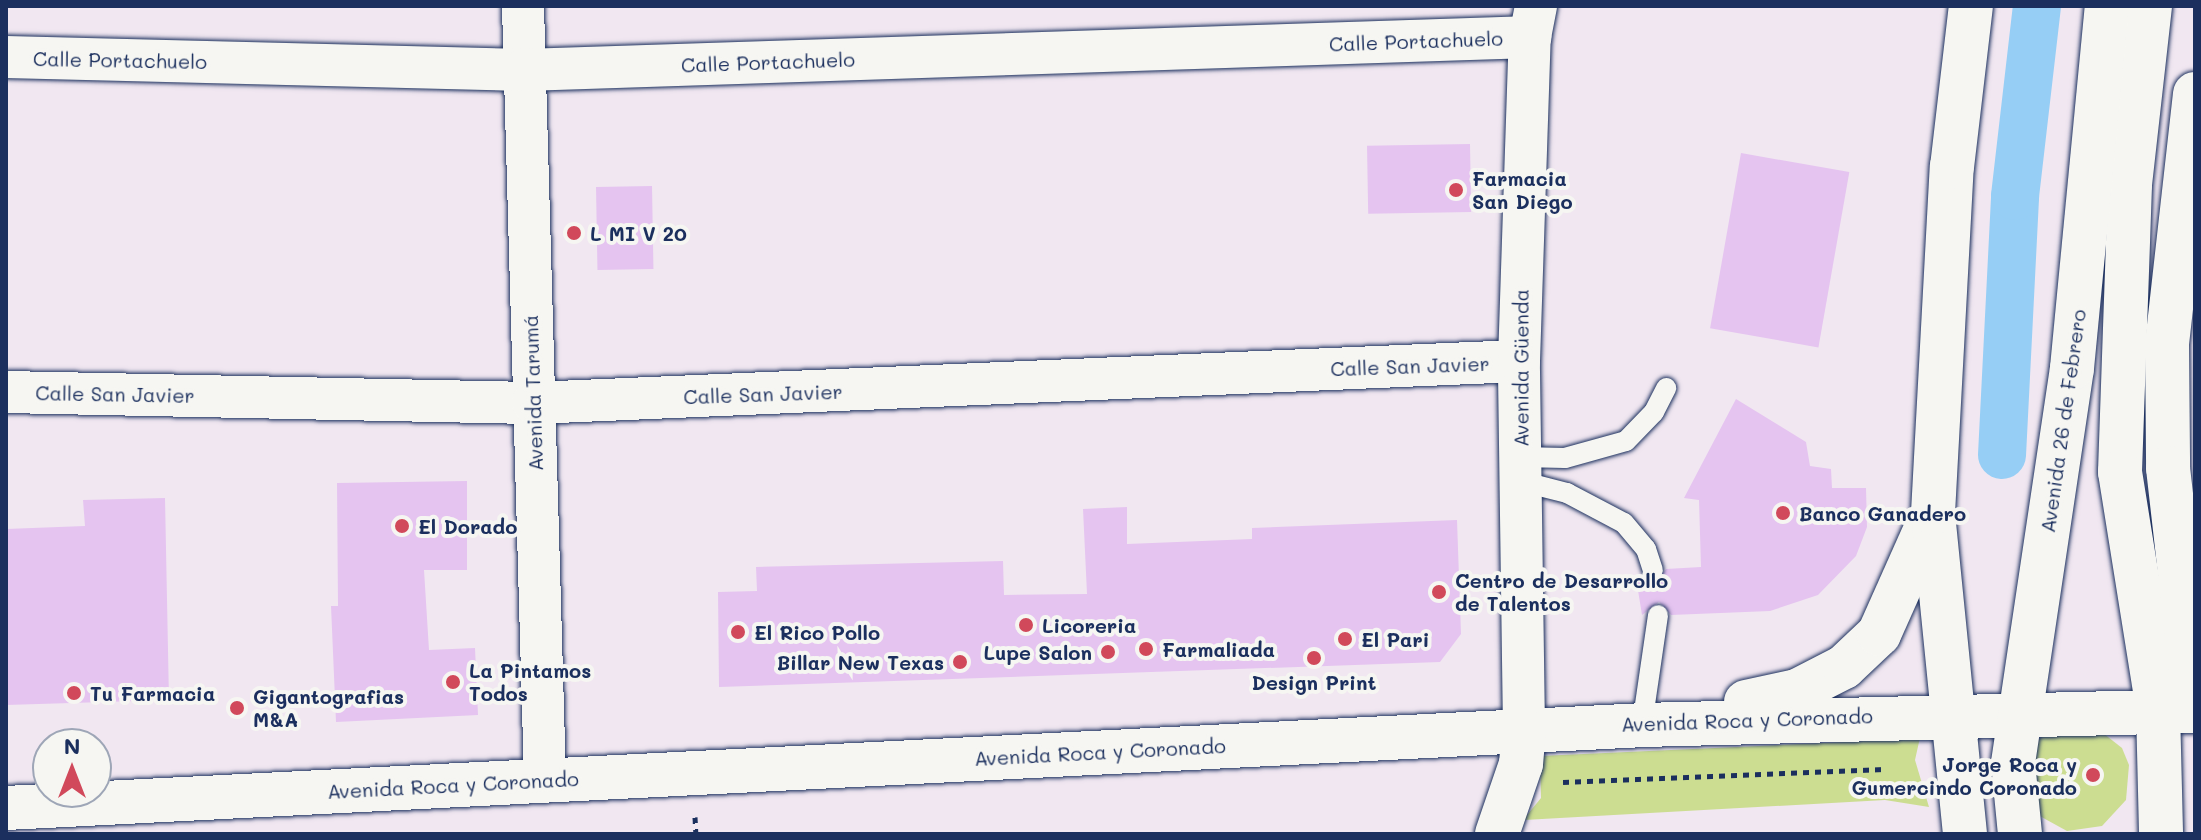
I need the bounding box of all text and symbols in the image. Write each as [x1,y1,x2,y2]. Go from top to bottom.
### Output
street label: Calle Portachuelo [1329,26,1503,56]
street label: Calle Portachuelo [33,46,207,74]
street label: Calle Portachuelo [681,47,855,77]
place label: Farmacia San Diego [1472,166,1573,213]
marker: Farmacia San Diego [1447,181,1465,199]
place label: L MI V 20 [590,221,687,245]
marker: L MI V 20 [565,224,583,242]
street label: Avenida Güenda [1509,289,1533,447]
street label: Avenida 26 de Febrero [2035,308,2091,534]
street label: Avenida Tarumá [518,314,548,472]
street label: Calle San Javier [1330,351,1490,381]
street label: Calle San Javier [683,379,843,409]
street label: Calle San Javier [35,381,195,407]
place label: Banco Ganadero [1799,501,1966,525]
marker: Banco Ganadero [1774,504,1792,522]
place label: El Dorado [418,514,517,538]
marker: El Dorado [393,517,411,535]
place label: Centro de Desarrollo de Talentos [1455,568,1668,615]
marker: Centro de Desarrollo de Talentos [1430,583,1448,601]
place label: Licoreria [1042,613,1136,637]
marker: Licoreria [1017,616,1035,634]
place label: El Rico Pollo [754,620,880,644]
marker: El Rico Pollo [729,623,747,641]
place label: El Pari [1361,627,1430,651]
marker: El Pari [1336,630,1354,648]
place label: Farmaliada [1162,637,1275,661]
place label: Lupe Salon [983,640,1092,664]
marker: Farmaliada [1137,640,1155,658]
marker: Lupe Salon [1099,643,1117,661]
marker: Design Print [1305,649,1323,667]
place label: Billar New Texas [777,650,944,674]
marker: Billar New Texas [951,653,969,671]
place label: La Pintamos Todos [469,658,591,705]
place label: Design Print [1252,670,1376,694]
marker: La Pintamos Todos [444,673,462,691]
place label: Tu Farmacia [90,681,215,705]
marker: Tu Farmacia [65,684,83,702]
place label: Gigantografias M&A [253,684,404,731]
marker: Gigantografias M&A [228,699,246,717]
street label: Avenida Roca y Coronado [1621,704,1873,736]
north arrow [32,728,112,808]
text: N [64,731,80,760]
street label: Avenida Roca y Coronado [974,733,1226,771]
place label: Jorge Roca y Gumercindo Coronado [1852,752,2077,799]
street label: Avenida Roca y Coronado [327,766,579,804]
marker: Jorge Roca y Gumercindo Coronado [2084,766,2102,784]

